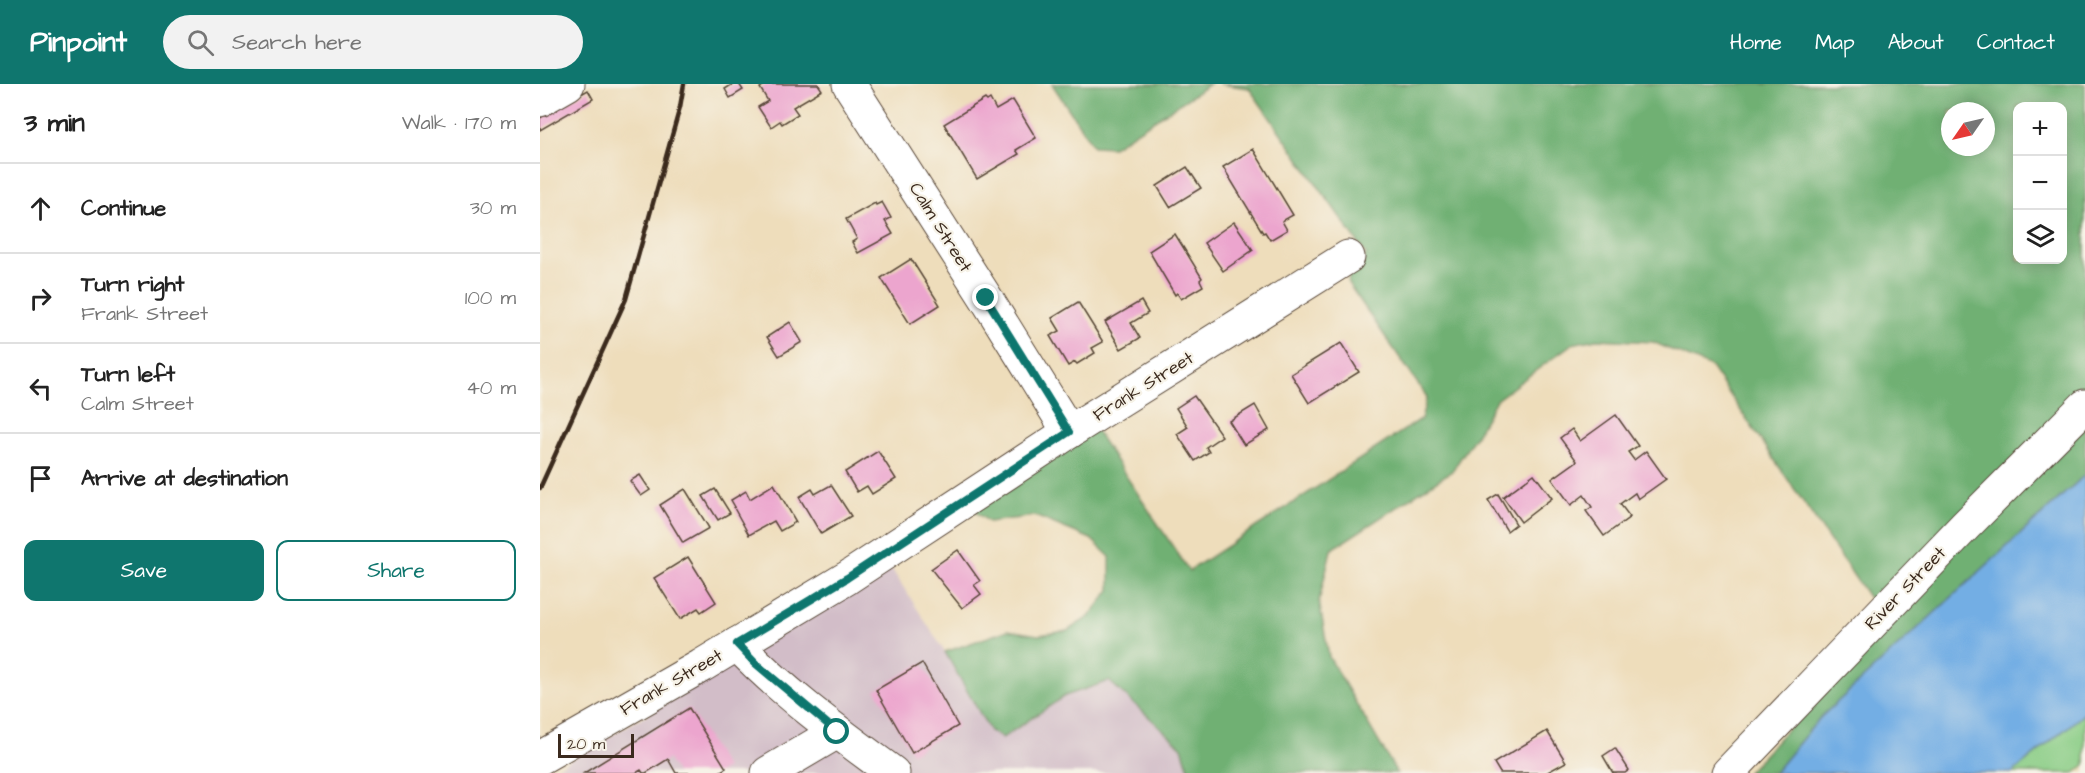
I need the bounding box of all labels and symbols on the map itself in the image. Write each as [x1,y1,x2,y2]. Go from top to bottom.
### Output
north arrow [1941,102,1995,156]
street label: Calm Street [903,178,978,278]
route end [972,284,998,310]
street label: Frank Street [1088,345,1199,427]
street label: River Street [1859,541,1952,636]
street label: Frank Street [615,643,728,722]
route start [823,718,849,744]
scale bar [558,731,634,758]

